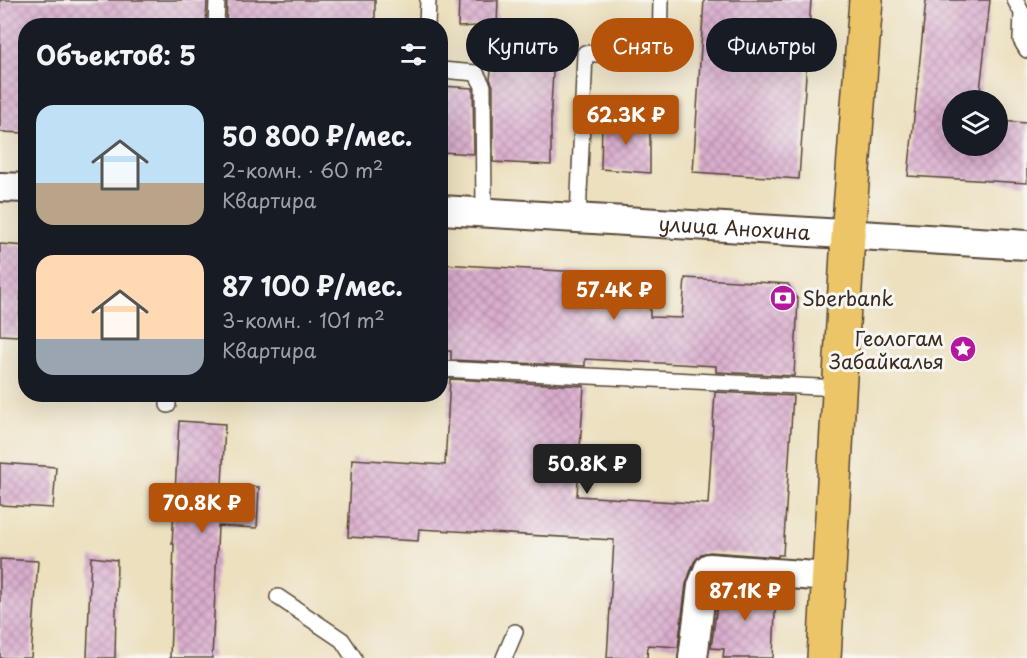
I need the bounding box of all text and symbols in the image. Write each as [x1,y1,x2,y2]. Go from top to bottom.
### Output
chip: Купить [466,18,579,72]
chip: Снять [591,18,694,72]
chip: Фильтры [706,18,837,72]
text: Объектов: 5 [36,35,196,74]
icon: filters [397,38,430,71]
map controls [942,90,1008,156]
button: layers [942,90,1008,156]
pin: 62.3K ₽ [571,95,681,146]
text: 62.3K ₽ [587,99,665,129]
text: 50 800 ₽/мес. [222,116,413,155]
icon: home [84,129,156,201]
text: 2-комн. · 60 m² [222,155,383,185]
text: Квартира [222,185,316,215]
street label: улица Анохина [658,208,812,247]
text: 87 100 ₽/мес. [222,266,403,305]
pin: 57.4K ₽ [559,270,669,321]
text: 57.4K ₽ [576,274,652,304]
icon: home [84,279,156,351]
bank icon: Sberbank [768,283,798,313]
place label: Sberbank [802,283,894,313]
text: 3-комн. · 101 m² [222,305,385,335]
place label: Геологам Забайкалья [828,323,944,376]
place icon: Геологам Забайкалья [948,334,978,364]
text: Квартира [222,335,316,365]
pin: 50.8K ₽ [532,444,642,495]
text: 50.8K ₽ [547,448,627,478]
pin: 70.8K ₽ [147,483,257,534]
text: 70.8K ₽ [163,487,241,517]
pin: 87.1K ₽ [690,571,800,622]
text: 87.1K ₽ [709,575,781,605]

